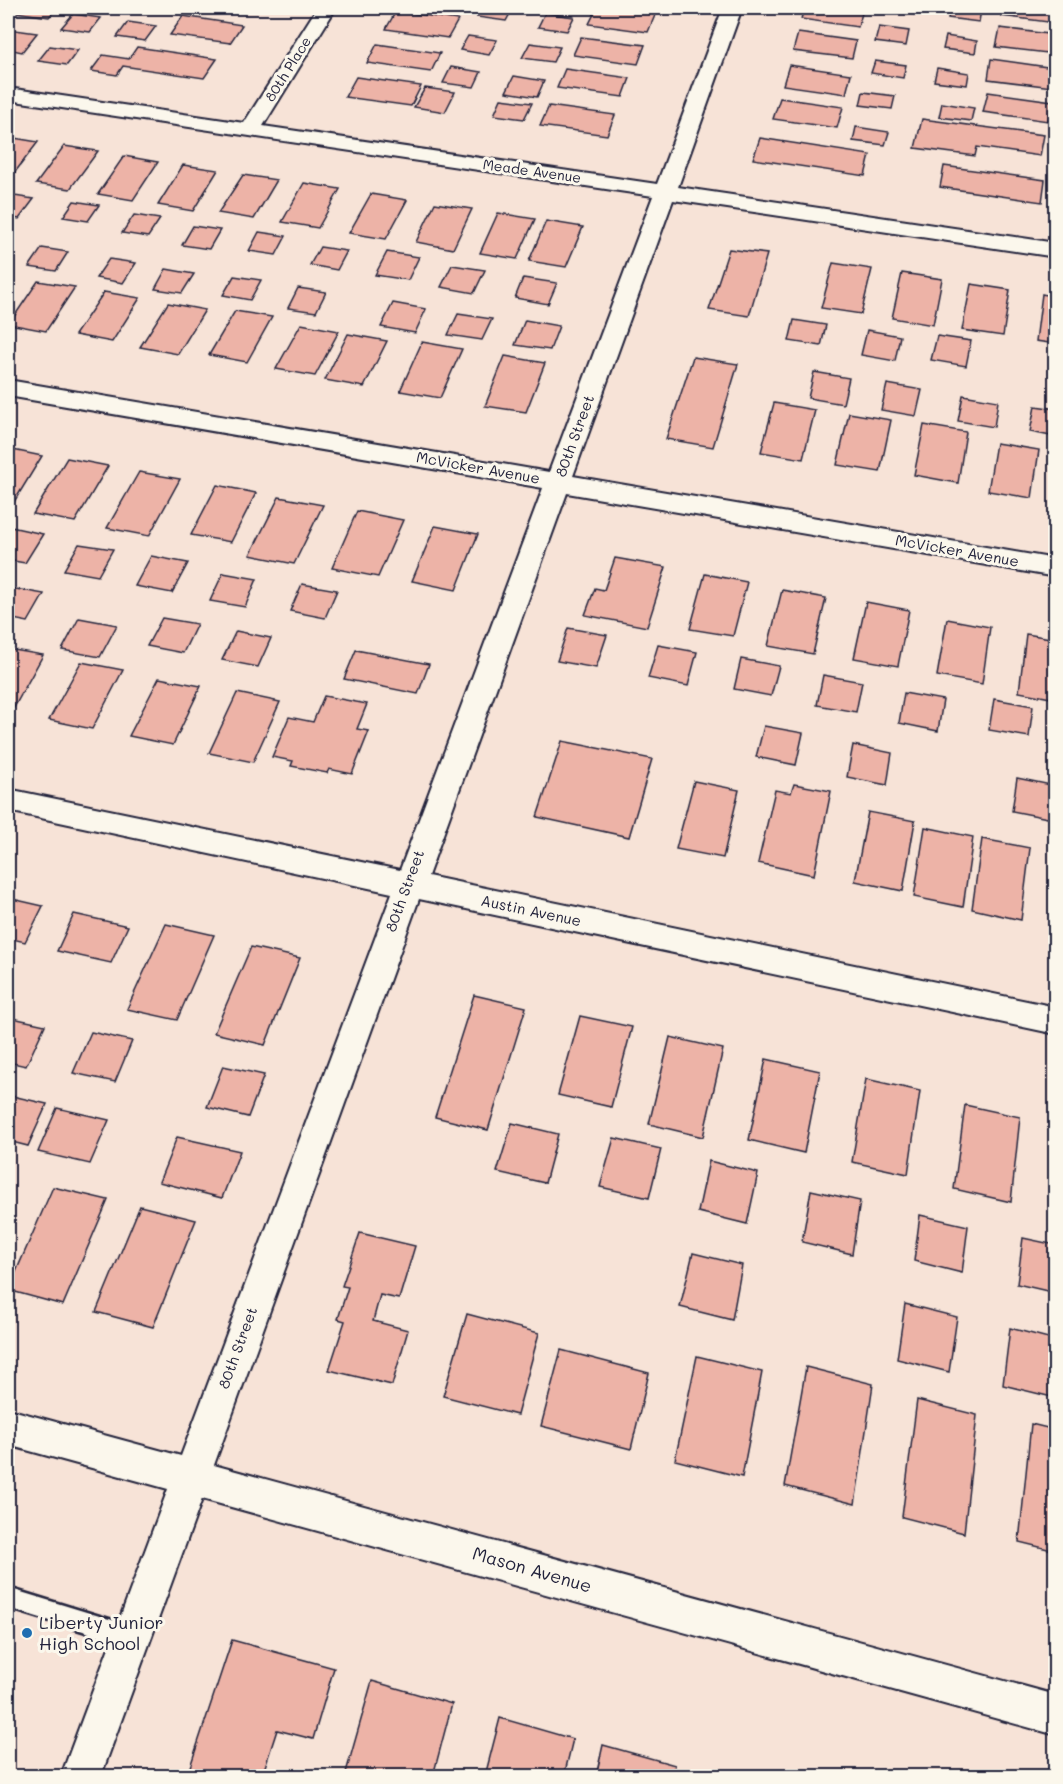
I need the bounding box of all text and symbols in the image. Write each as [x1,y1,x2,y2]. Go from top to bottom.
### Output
street label: 80th Place [260,33,315,105]
street label: Meade Avenue [482,154,582,187]
street label: 80th Street [550,392,598,479]
street label: McVicker Avenue [415,446,542,488]
street label: McVicker Avenue [894,529,1021,571]
street label: 80th Street [380,847,428,934]
street label: Austin Avenue [479,890,583,930]
street label: 80th Street [213,1304,261,1391]
street label: Mason Avenue [470,1541,595,1598]
place label: Liberty Junior High School [39,1610,164,1655]
marker: Liberty Junior High School [20,1626,34,1640]

